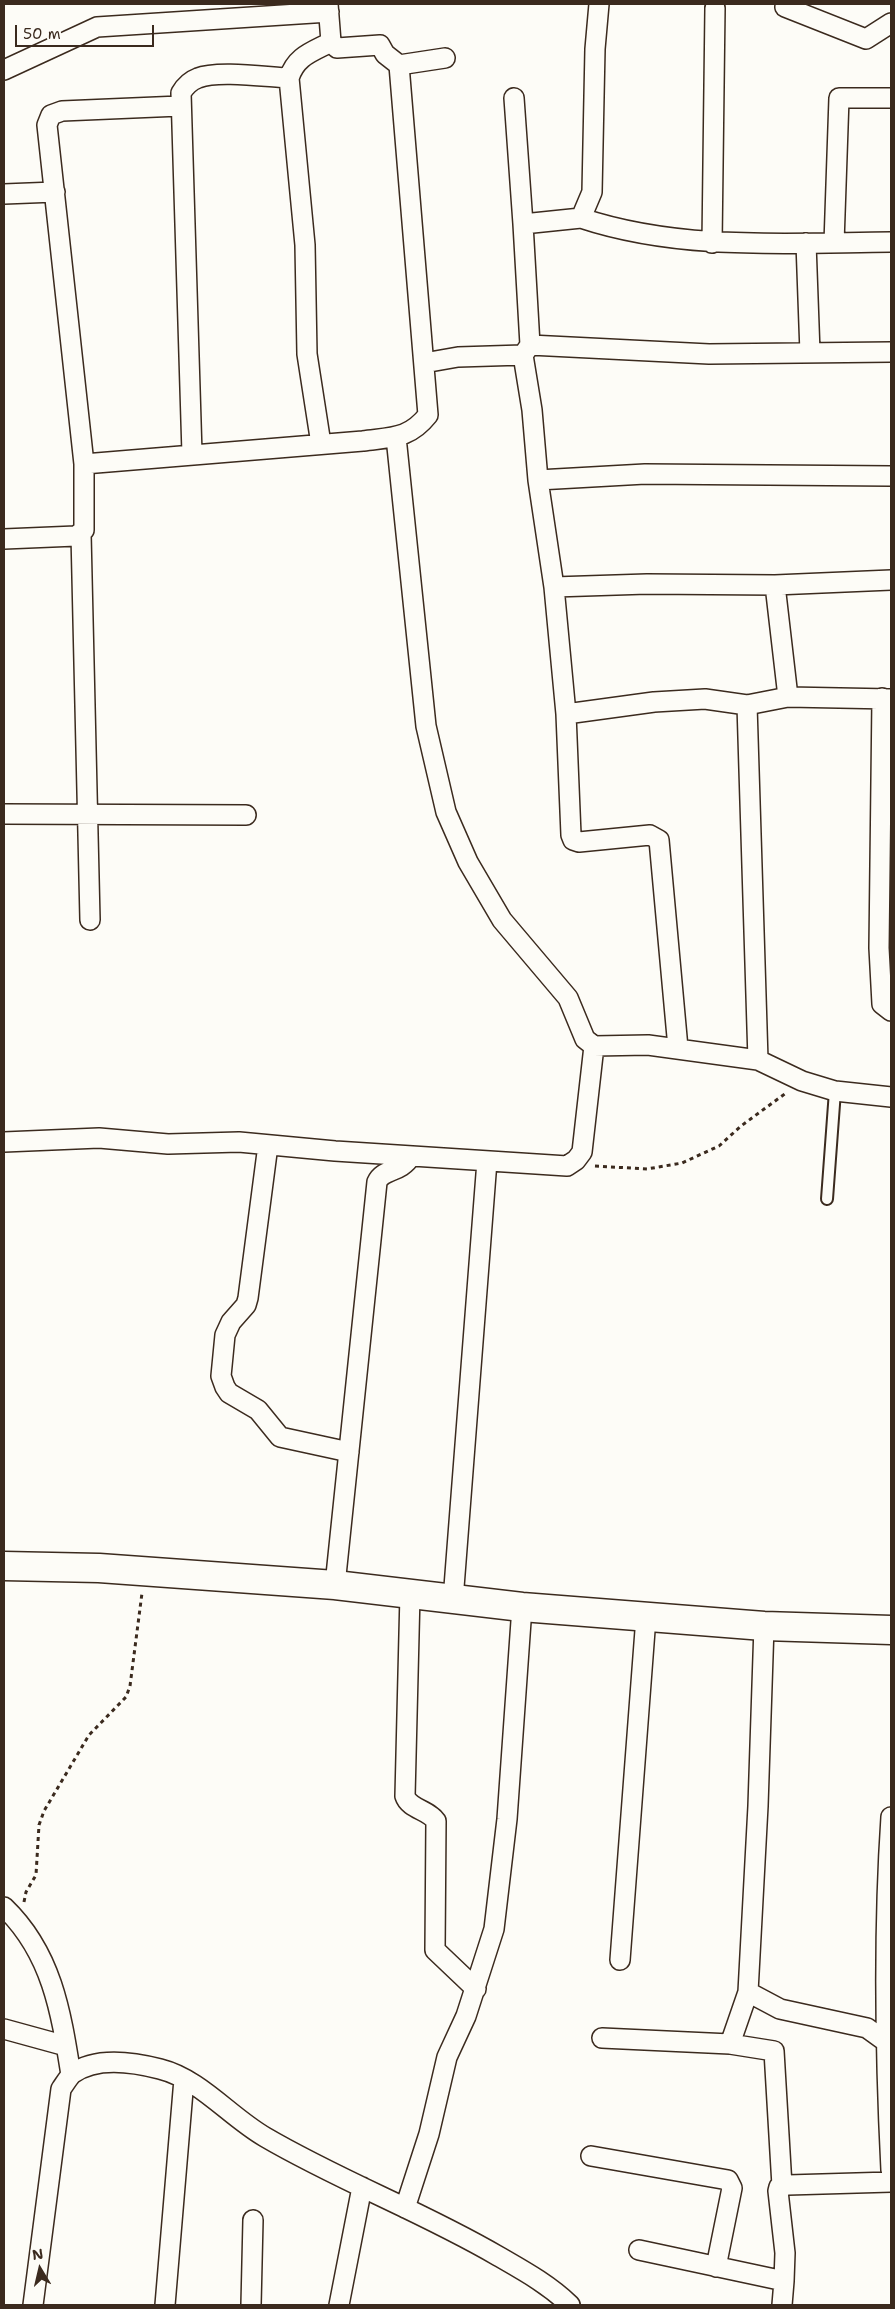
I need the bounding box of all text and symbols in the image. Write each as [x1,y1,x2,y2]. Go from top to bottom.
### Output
scale bar [18,15,156,47]
text: 50 m [23,24,61,44]
north arrow [15,2244,65,2294]
text: N [31,2244,45,2264]

